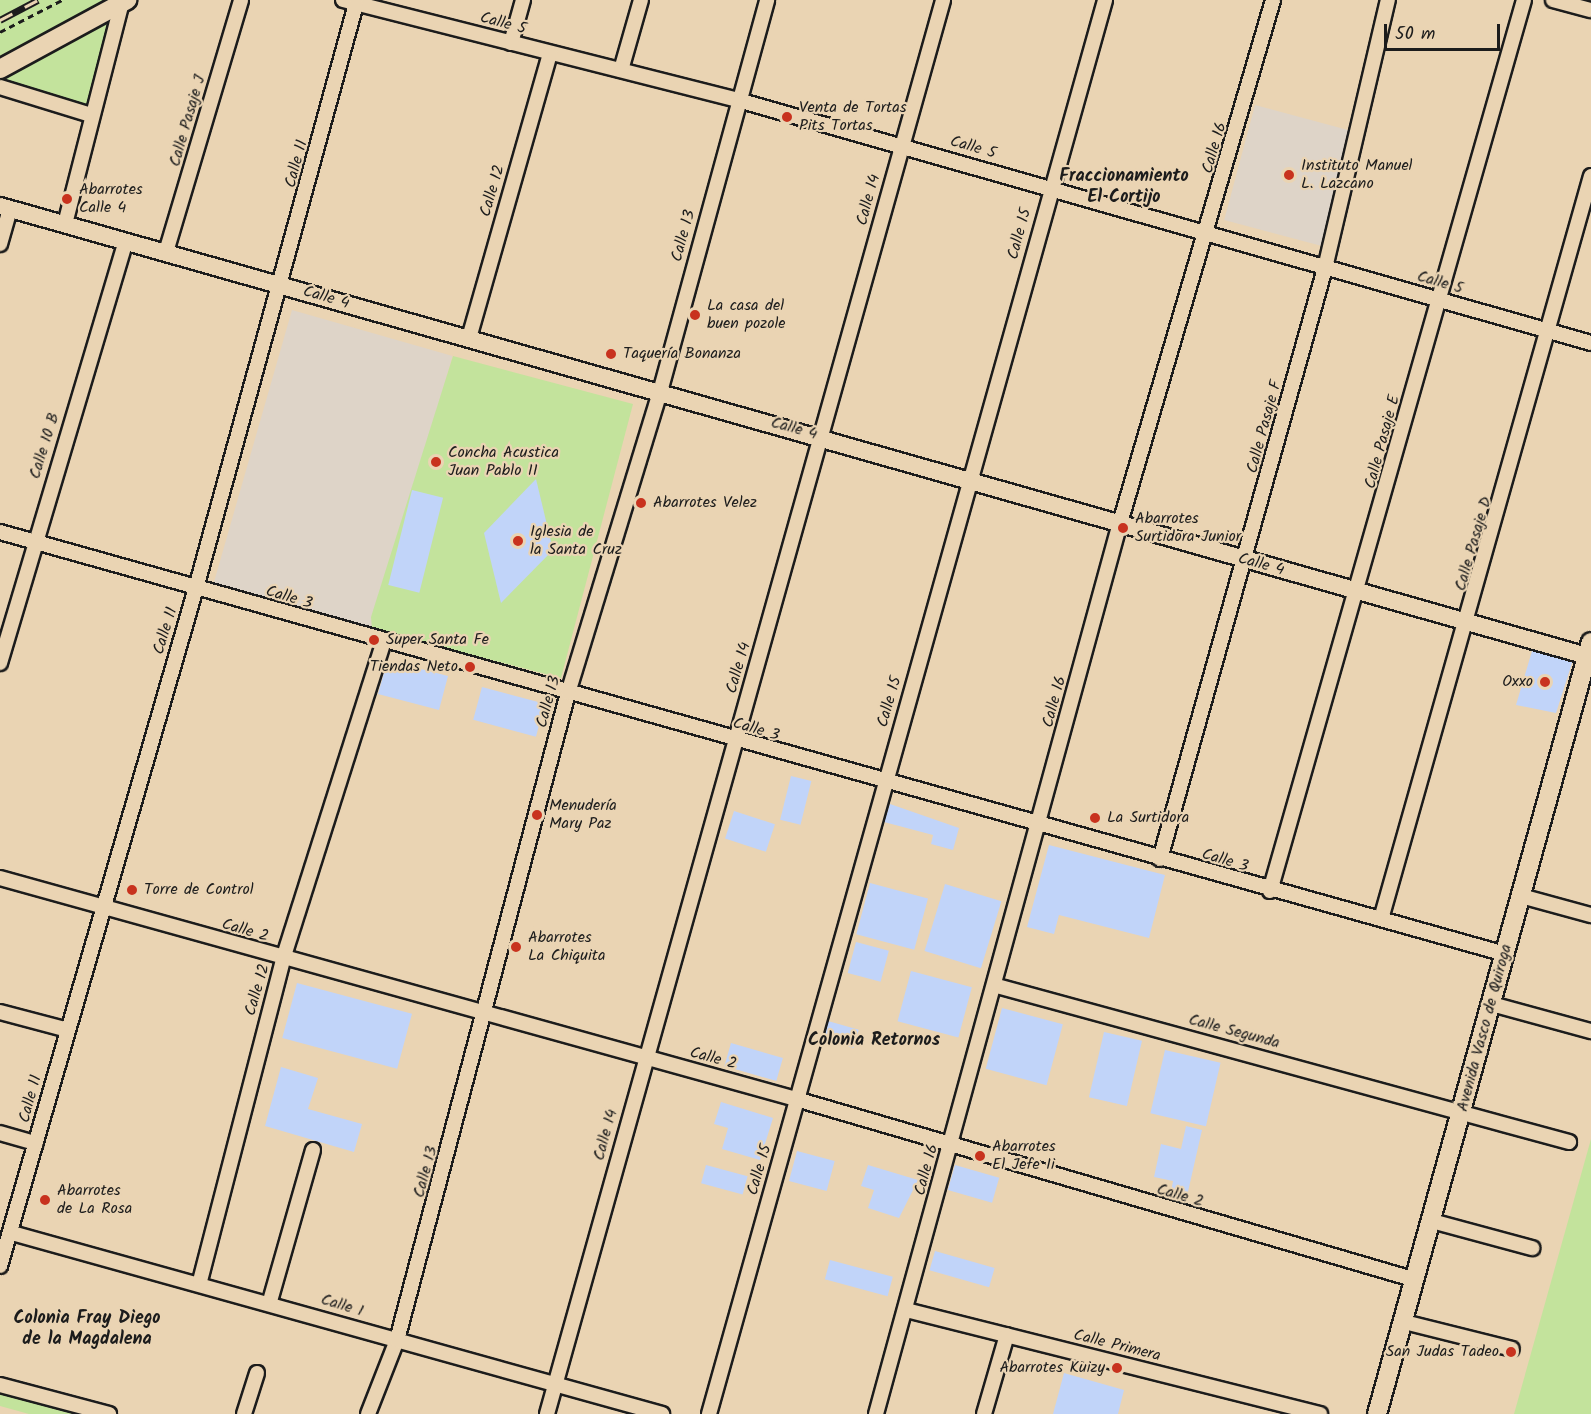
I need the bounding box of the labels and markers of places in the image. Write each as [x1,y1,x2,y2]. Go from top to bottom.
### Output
place label: Venta de Tortas Pits Tortas [799,98,907,136]
marker: Venta de Tortas Pits Tortas [780,110,794,124]
place label: Instituto Manuel L. Lazcano [1301,156,1413,194]
marker: Instituto Manuel L. Lazcano [1282,168,1296,182]
place label: Abarrotes Calle 4 [79,180,143,218]
marker: Abarrotes Calle 4 [60,192,74,206]
place label: La casa del buen pozole [707,296,786,334]
marker: La casa del buen pozole [688,308,702,322]
place label: Taquería Bonanza [623,344,741,364]
marker: Taquería Bonanza [604,347,618,361]
place label: Concha Acustica Juan Pablo II [448,443,559,481]
marker: Concha Acustica Juan Pablo II [429,455,443,469]
place label: Abarrotes Velez [653,493,757,513]
marker: Abarrotes Velez [634,496,648,510]
place label: Abarrotes Surtidora Junior [1135,509,1241,547]
marker: Abarrotes Surtidora Junior [1116,521,1130,535]
place label: Iglesia de la Santa Cruz [530,522,622,560]
marker: Iglesia de la Santa Cruz [511,534,525,548]
place label: Super Santa Fe [386,630,489,650]
marker: Super Santa Fe [367,633,381,647]
place label: Tiendas Neto [370,657,458,677]
marker: Tiendas Neto [463,660,477,674]
place label: Oxxo [1502,672,1533,692]
marker: Oxxo [1538,675,1552,689]
place label: Menudería Mary Paz [549,796,617,834]
marker: Menudería Mary Paz [530,808,544,822]
place label: La Surtidora [1107,808,1189,828]
marker: La Surtidora [1088,811,1102,825]
place label: Torre de Control [144,880,254,900]
marker: Torre de Control [125,883,139,897]
place label: Abarrotes La Chiquita [528,928,605,966]
marker: Abarrotes La Chiquita [509,940,523,954]
place label: Abarrotes El Jefe Ii [992,1137,1056,1175]
marker: Abarrotes El Jefe Ii [973,1149,987,1163]
place label: Abarrotes de La Rosa [57,1181,132,1219]
marker: Abarrotes de La Rosa [38,1193,52,1207]
place label: San Judas Tadeo [1386,1342,1499,1362]
marker: San Judas Tadeo [1504,1345,1518,1359]
place label: Abarrotes Kuizy [999,1358,1105,1378]
marker: Abarrotes Kuizy [1110,1361,1124,1375]

